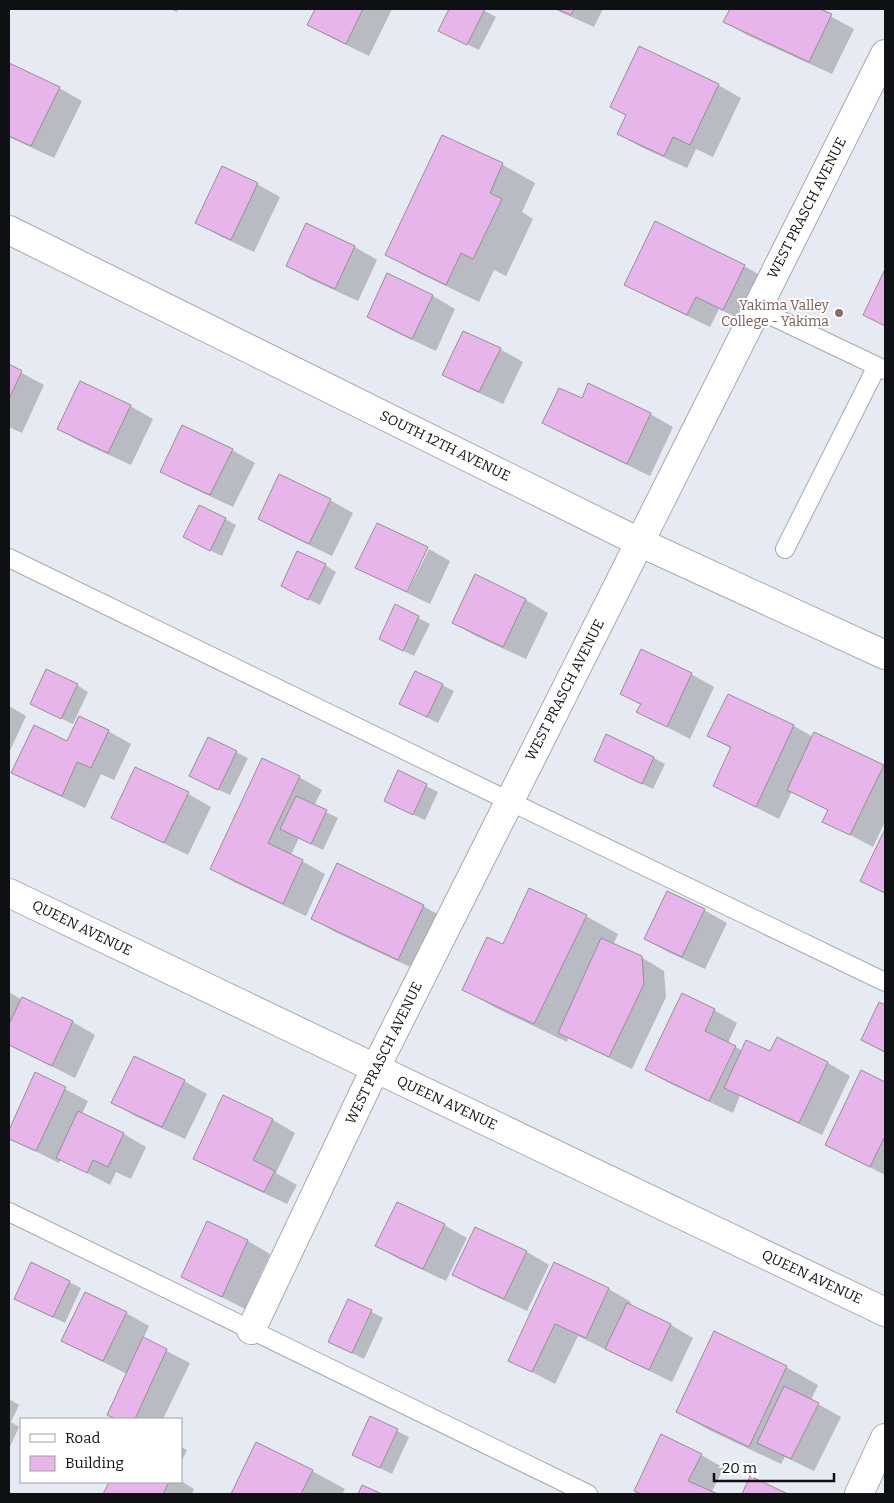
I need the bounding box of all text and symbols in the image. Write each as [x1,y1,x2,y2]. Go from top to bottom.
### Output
street label: WEST PRASCH AVENUE [764,135,850,281]
place label: Yakima Valley College - Yakima [721,297,830,330]
marker: Yakima Valley College - Yakima [833,307,845,319]
street label: SOUTH 12TH AVENUE [377,407,513,485]
street label: WEST PRASCH AVENUE [522,617,608,763]
street label: QUEEN AVENUE [29,896,135,960]
street label: WEST PRASCH AVENUE [342,979,426,1127]
street label: QUEEN AVENUE [394,1072,500,1134]
street label: QUEEN AVENUE [759,1246,865,1308]
legend [20,1418,182,1483]
text: Road [65,1429,100,1447]
scale bar [714,1450,834,1482]
text: Building [65,1454,124,1472]
text: 20 m [722,1459,758,1477]

